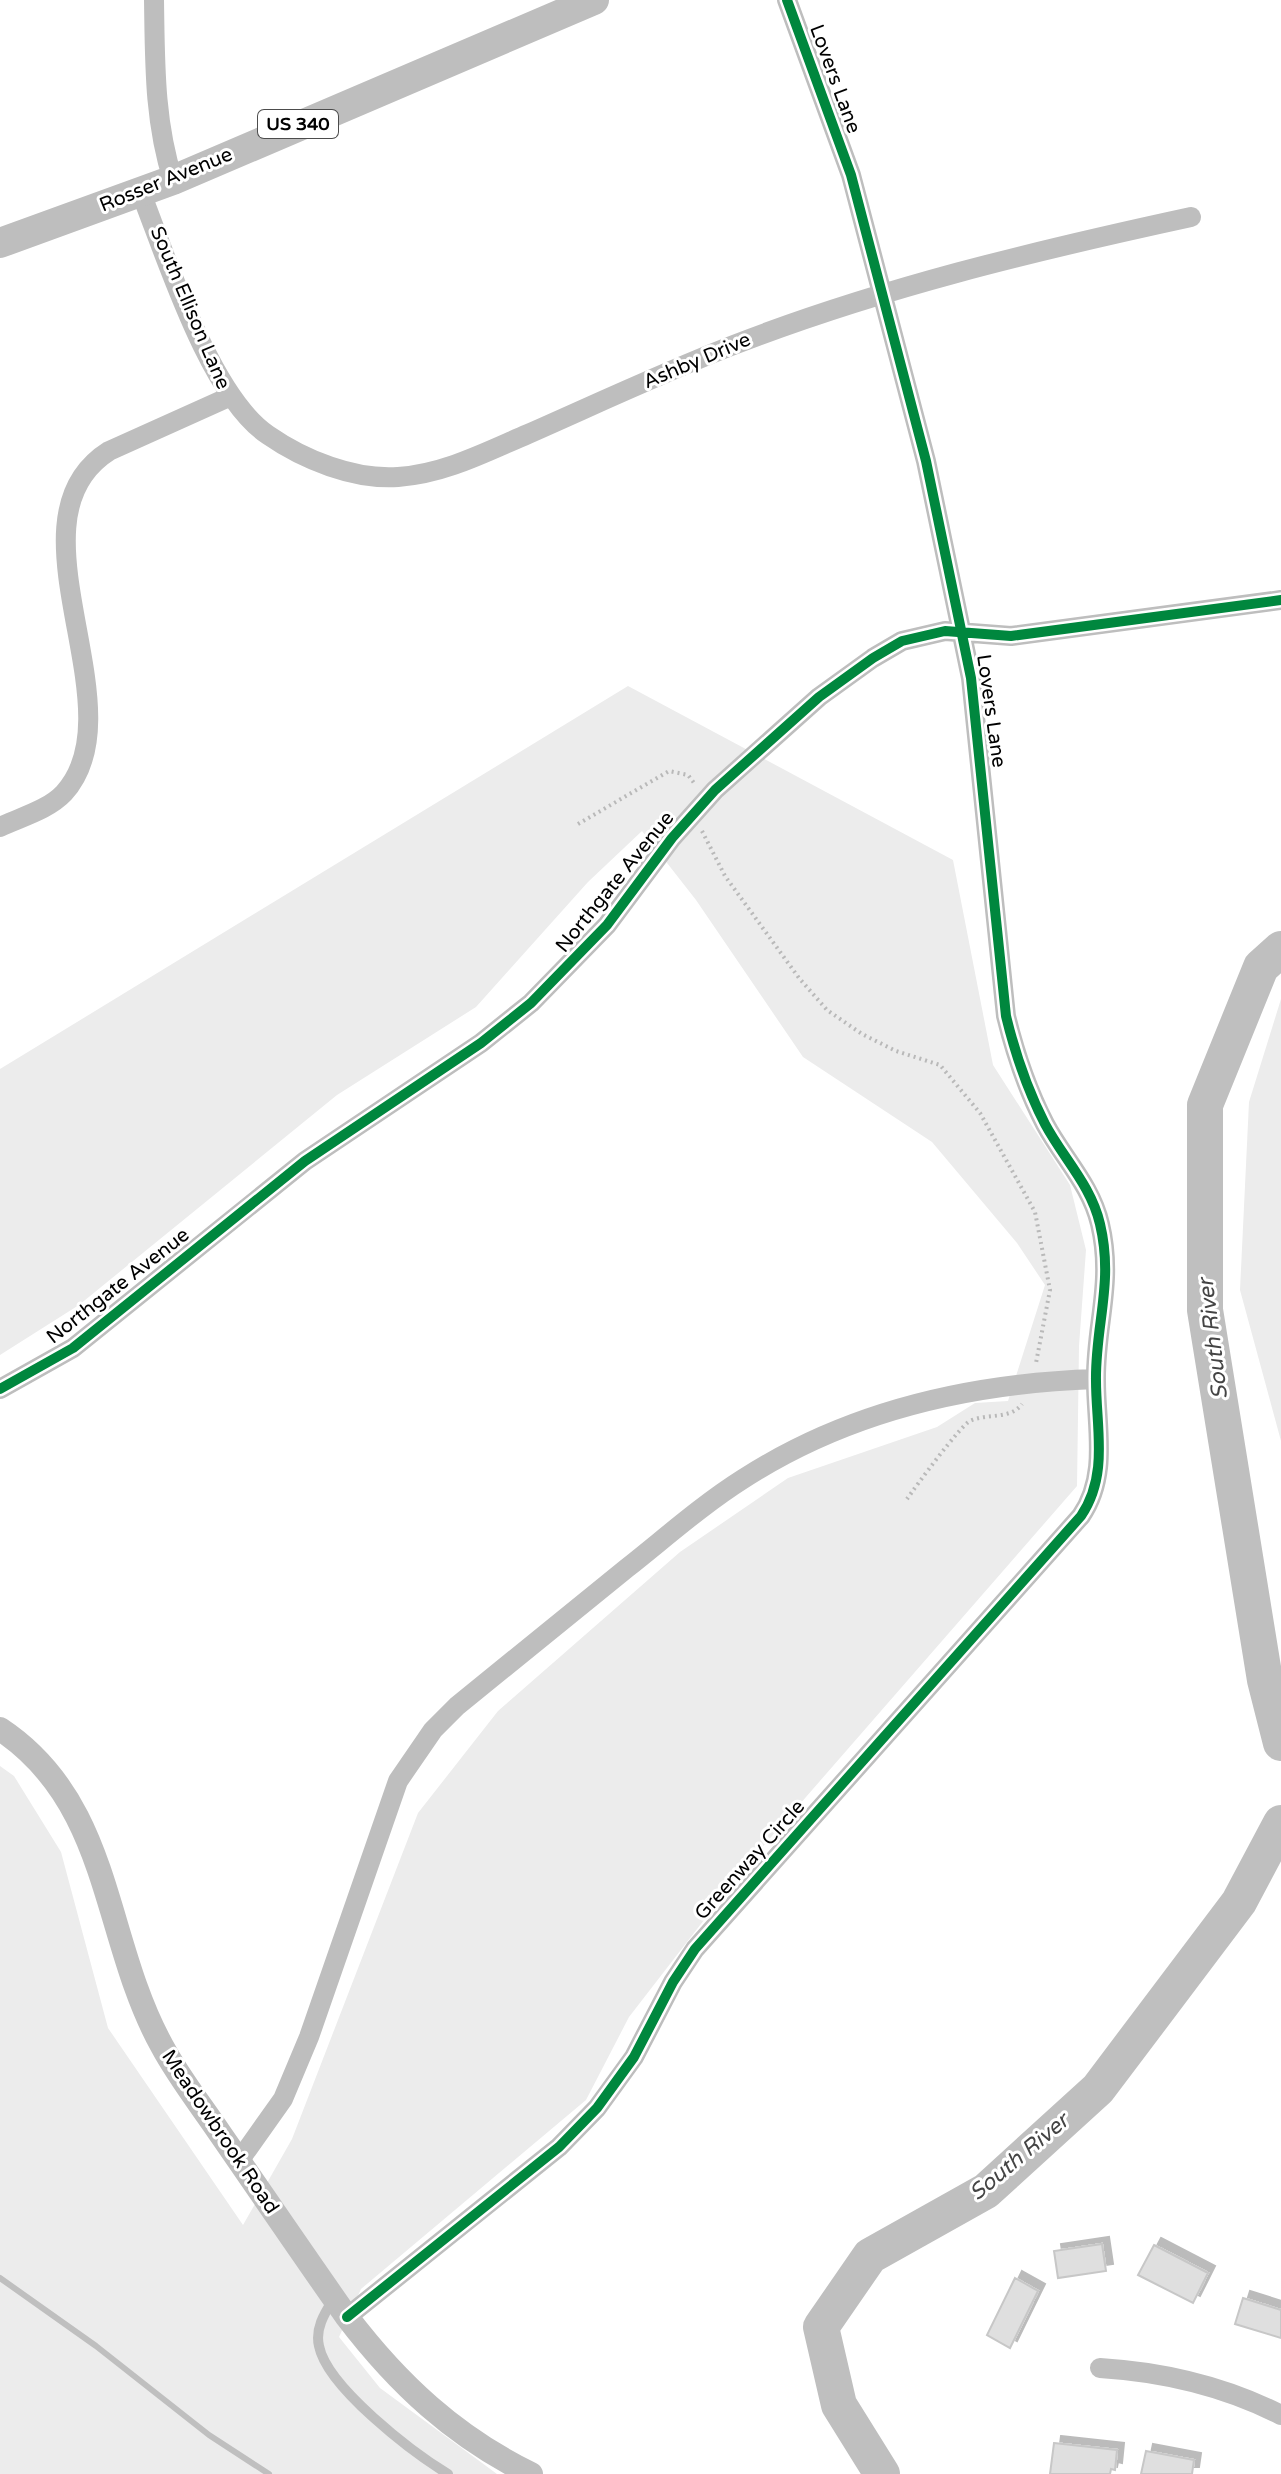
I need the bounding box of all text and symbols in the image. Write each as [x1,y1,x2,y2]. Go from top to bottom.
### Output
street label: Lovers Lane [804,21,866,137]
road number: US 340 [258,110,338,138]
street label: Rosser Avenue [96,142,236,218]
street label: South Ellison Lane [145,223,235,393]
street label: Ashby Drive [640,328,754,394]
street label: Lovers Lane [971,653,1011,769]
street label: Northgate Avenue [551,807,679,957]
street label: Northgate Avenue [42,1223,194,1349]
water label: South River [1192,1275,1233,1401]
street label: Greenway Circle [690,1795,810,1925]
street label: Meadowbrook Road [156,2045,284,2219]
water label: South River [964,2106,1076,2206]

